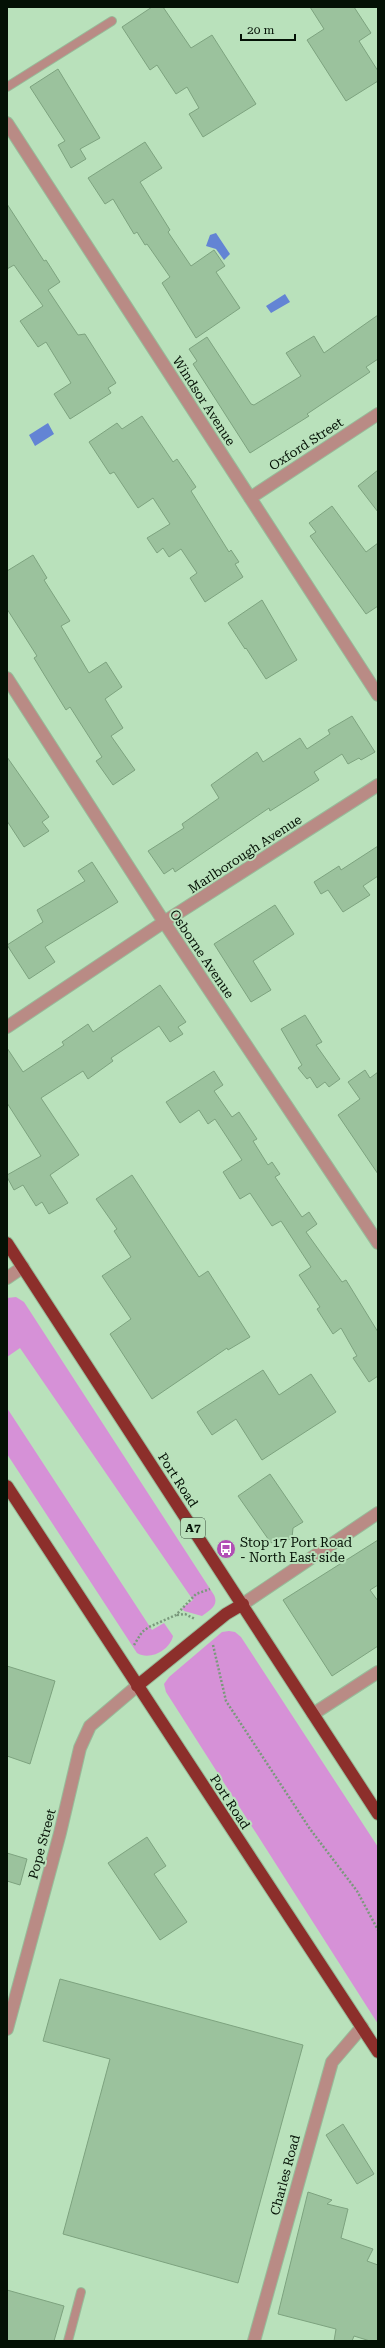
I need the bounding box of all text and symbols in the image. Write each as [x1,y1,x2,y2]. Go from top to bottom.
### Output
scale bar [241,16,295,42]
text: 20 m [247,23,274,37]
street label: Windsor Avenue [170,354,238,448]
street label: Oxford Street [266,415,346,473]
street label: Marlborough Avenue [186,812,304,896]
street label: Osborne Avenue [167,907,237,1001]
street label: Port Road [155,1450,201,1510]
road number: A7 [181,1518,205,1538]
place label: Stop 17 Port Road - North East side [240,1535,353,1565]
bus stop icon: Stop 17 Port Road - North East side [215,1538,237,1560]
street label: Port Road [207,1772,253,1832]
street label: Pope Street [25,1807,59,1881]
street label: Charles Road [267,2132,303,2217]

